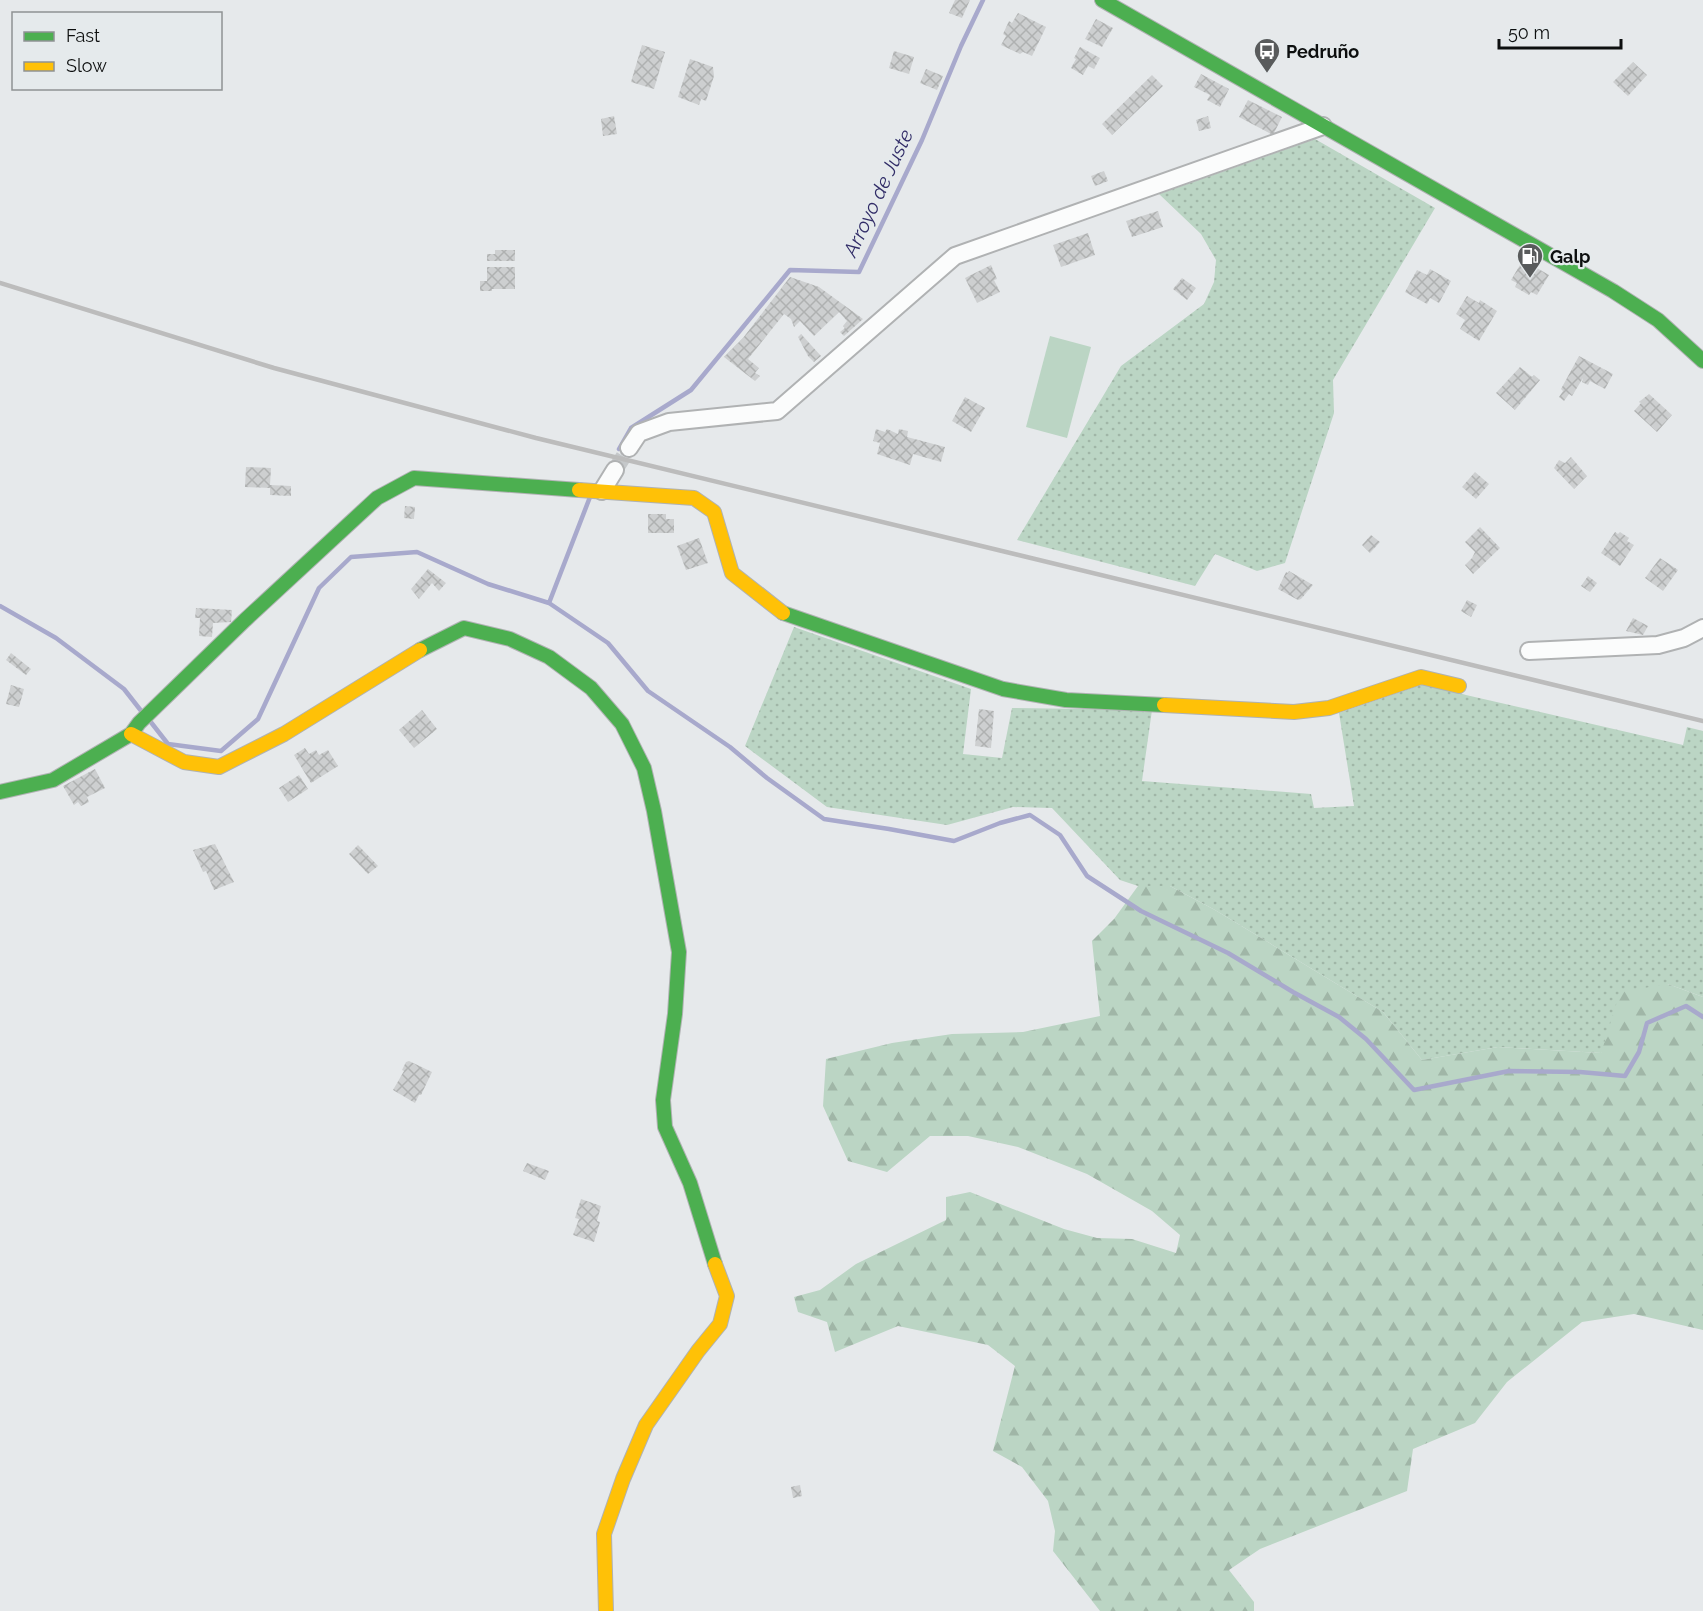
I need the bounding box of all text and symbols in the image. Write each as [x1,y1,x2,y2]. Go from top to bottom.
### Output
legend [12,12,222,90]
scale bar [1499,12,1620,50]
text: 50 m [1508,22,1550,43]
text: Fast [66,25,100,46]
bus stop icon: Pedruño [1252,36,1282,74]
place label: Pedruño [1286,41,1359,62]
text: Slow [66,55,107,76]
water label: Arroyo de Juste [838,125,918,261]
fuel station icon: Galp [1515,241,1545,279]
place label: Galp [1550,246,1591,267]

